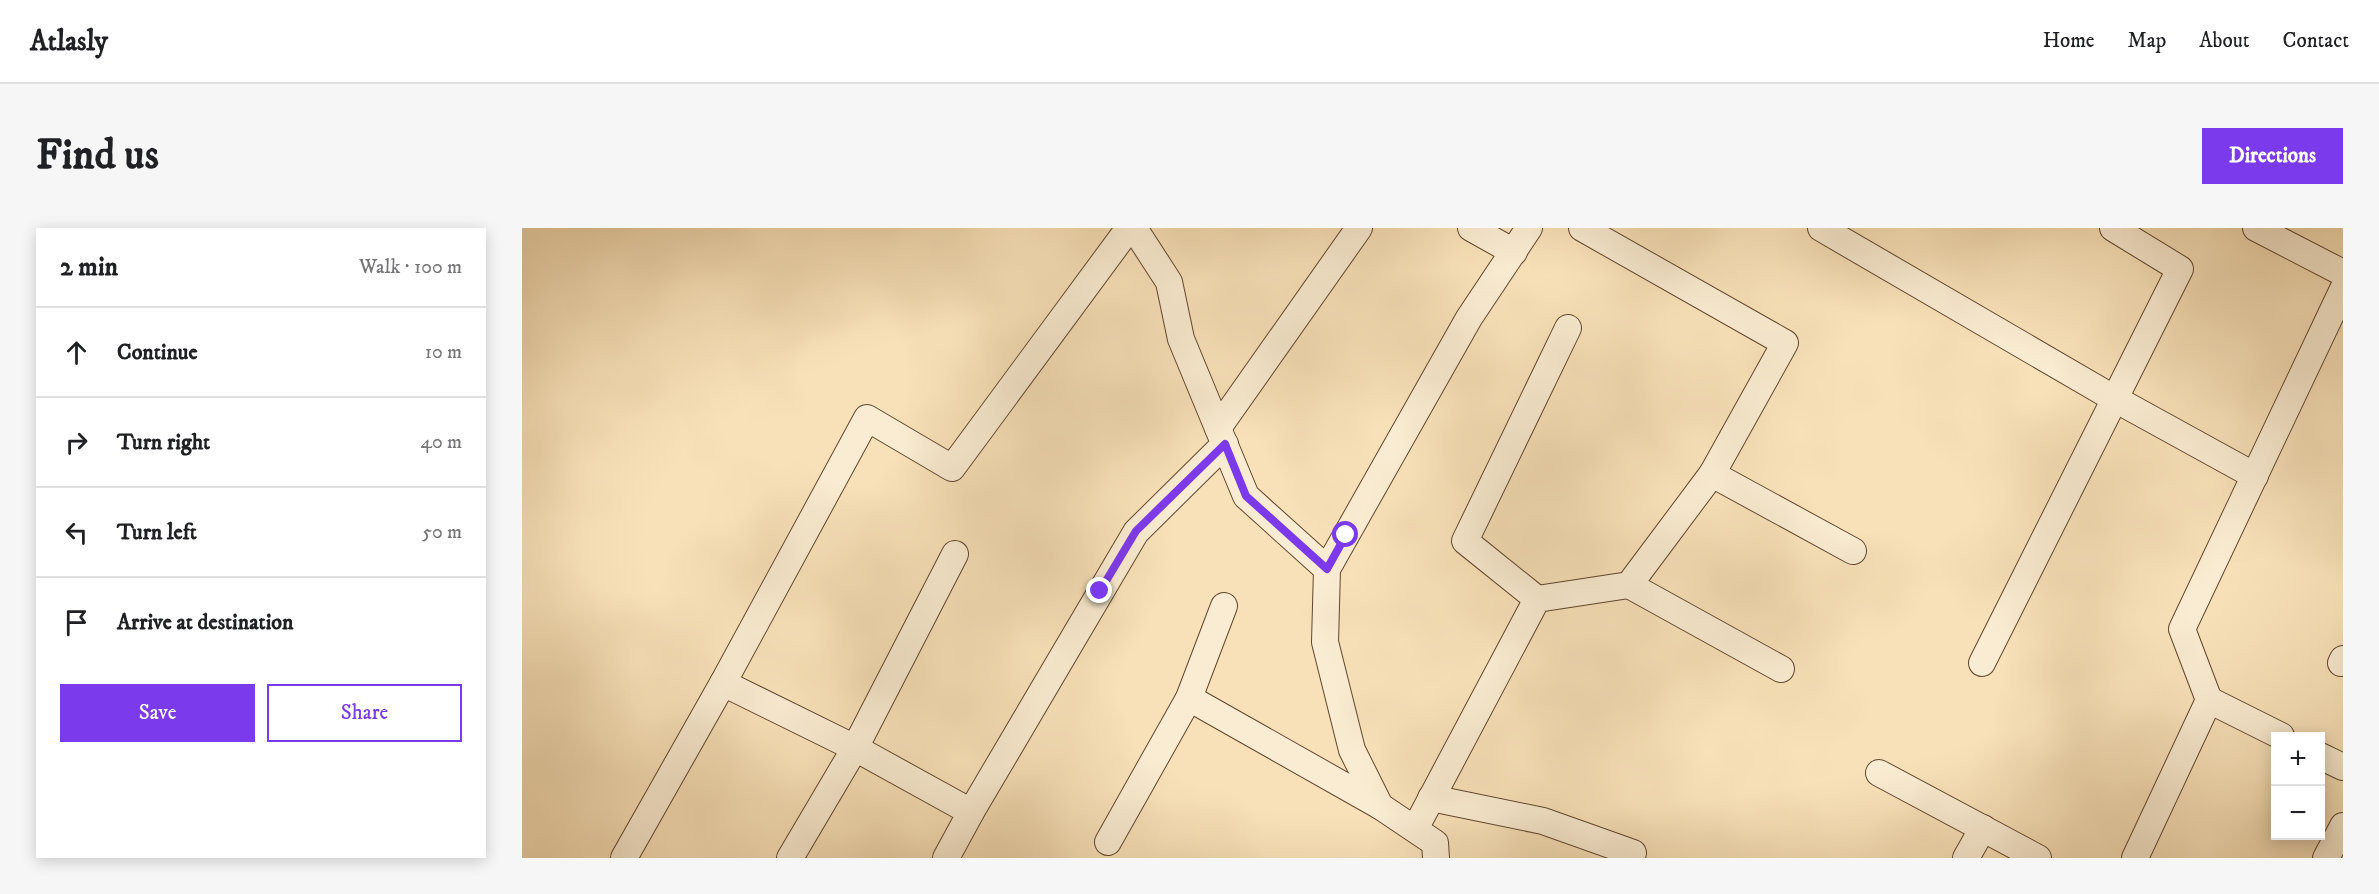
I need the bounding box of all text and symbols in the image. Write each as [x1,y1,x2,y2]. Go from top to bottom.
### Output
text: Atlasly [30,24,108,59]
text: Home [2043,28,2095,54]
text: Map [2128,28,2166,54]
text: About [2199,28,2250,54]
text: Contact [2283,28,2349,54]
button: Directions [2202,128,2343,184]
text: Find us [36,130,159,182]
text: 2 min [60,251,118,284]
text: Walk · 100 m [359,255,462,280]
icon: ahead [60,336,93,369]
text: Continue [117,339,198,366]
text: 10 m [425,340,462,365]
icon: right [60,426,93,459]
text: Turn right [117,429,210,456]
text: 40 m [420,430,462,455]
icon: left [60,516,93,549]
text: Turn left [117,519,197,546]
text: 50 m [422,520,462,545]
route start [1332,521,1358,547]
route end [1086,577,1112,603]
icon: arrive [60,606,93,639]
text: Arrive at destination [117,609,294,636]
button: Save [60,684,255,742]
button: Share [267,684,462,742]
map controls [2271,732,2325,840]
button: + [2271,732,2325,786]
button: − [2271,786,2325,840]

